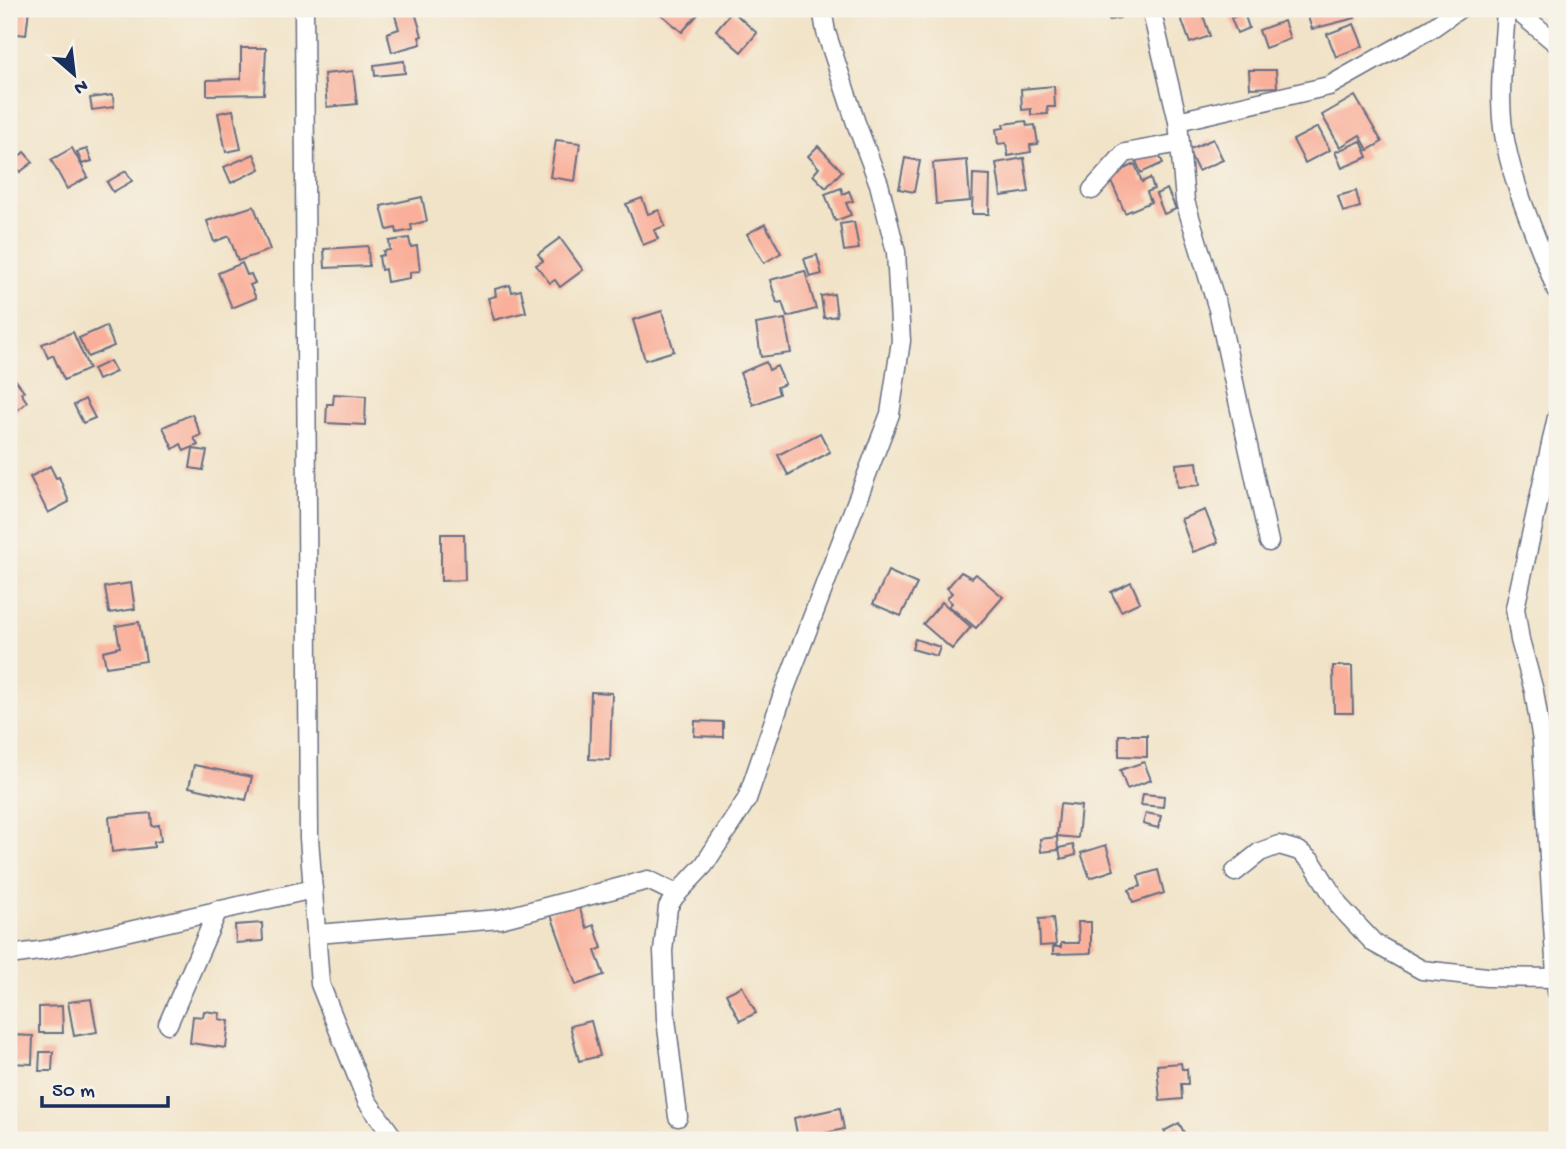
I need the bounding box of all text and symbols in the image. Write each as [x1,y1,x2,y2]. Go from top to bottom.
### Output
north arrow [38,38,108,108]
text: N [69,73,91,99]
scale bar [42,1065,168,1109]
text: 50 m [52,1080,95,1105]

